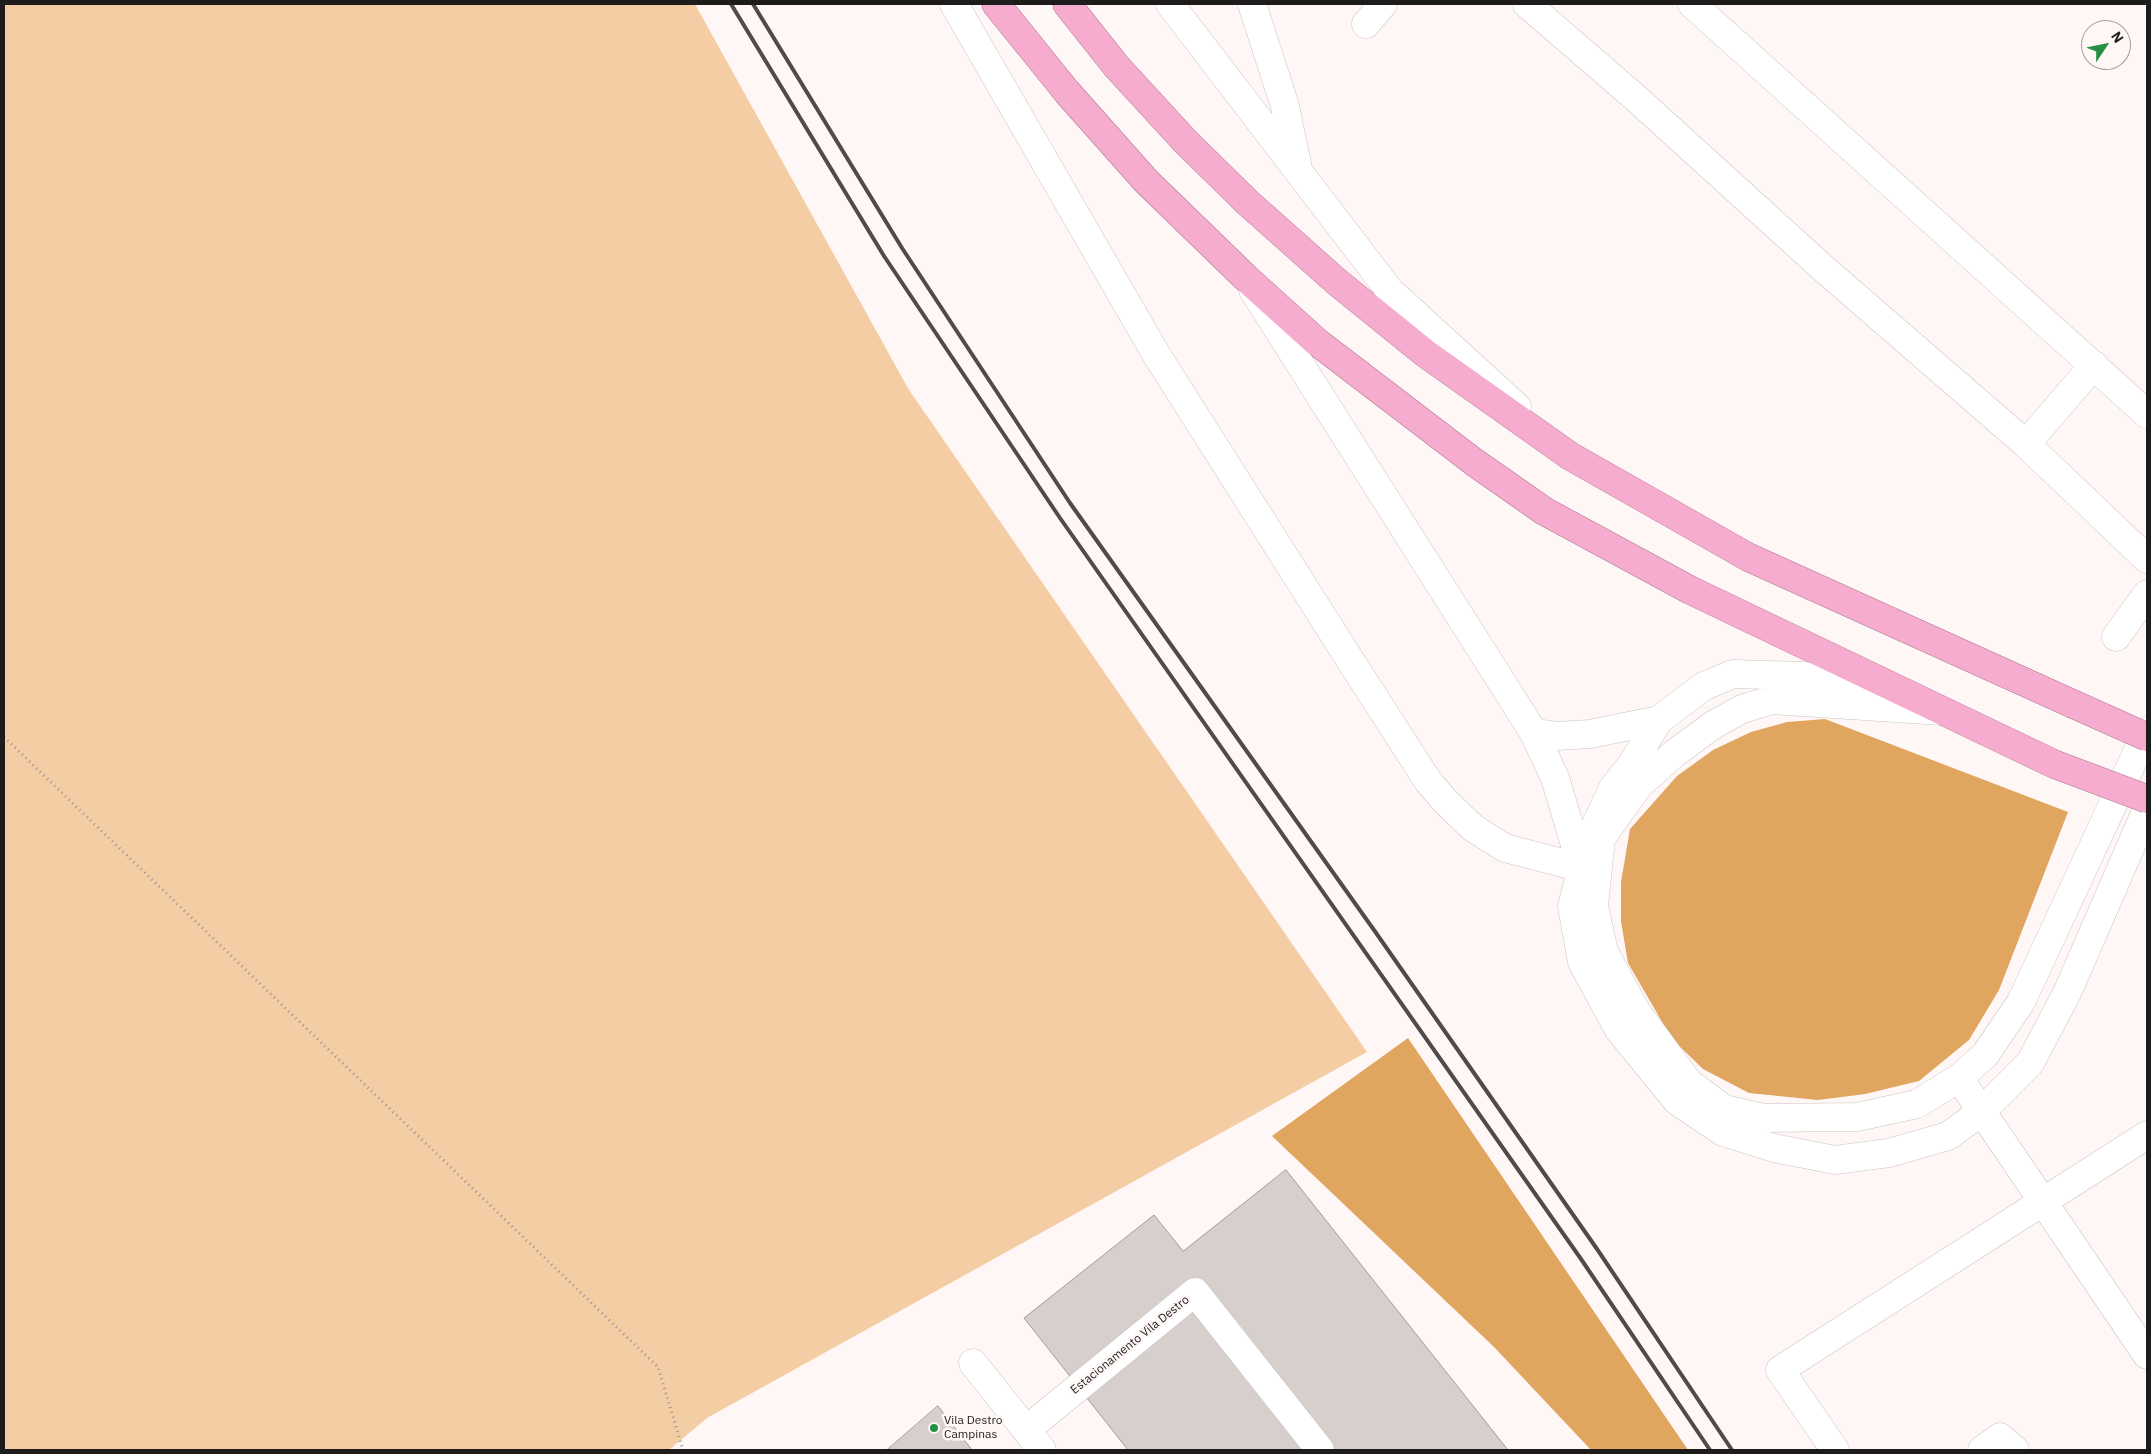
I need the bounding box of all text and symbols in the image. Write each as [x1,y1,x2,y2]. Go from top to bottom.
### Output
north arrow [2081,20,2131,70]
text: N [2107,28,2128,46]
street label: Estacionamento Vila Destro [1068,1293,1192,1397]
place label: Vila Destro Campinas [944,1414,1002,1442]
marker: Vila Destro Campinas [928,1422,940,1434]

